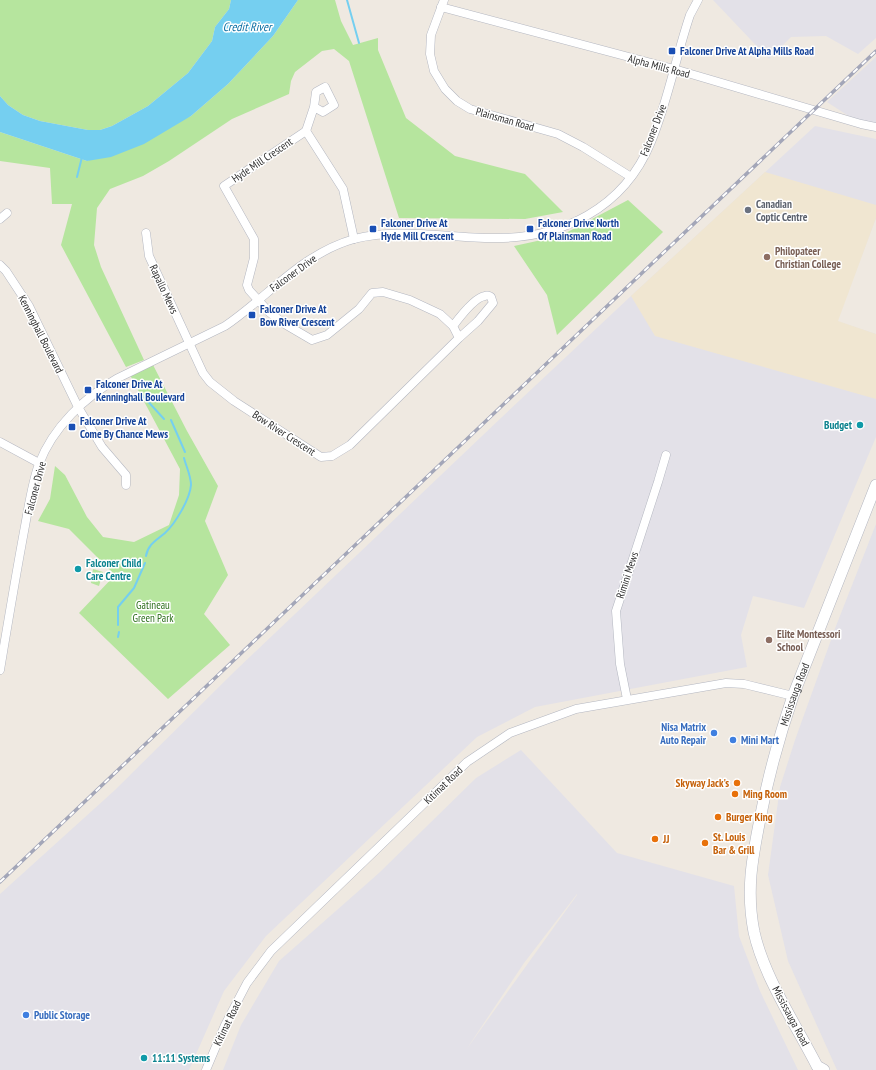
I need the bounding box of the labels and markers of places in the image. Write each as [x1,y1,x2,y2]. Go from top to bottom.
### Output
place label: Falconer Drive At Alpha Mills Road [680,44,814,58]
marker: Falconer Drive At Alpha Mills Road [667,46,677,56]
place label: Canadian Coptic Centre [756,197,808,224]
marker: Canadian Coptic Centre [743,205,753,215]
place label: Falconer Drive At Hyde Mill Crescent [381,216,454,243]
place label: Falconer Drive North Of Plainsman Road [538,216,619,243]
marker: Falconer Drive At Hyde Mill Crescent [368,224,378,234]
marker: Falconer Drive North Of Plainsman Road [525,224,535,234]
place label: Philopateer Christian College [775,244,841,271]
marker: Philopateer Christian College [762,252,772,262]
place label: Falconer Drive At Bow River Crescent [260,302,335,329]
marker: Falconer Drive At Bow River Crescent [247,310,257,320]
place label: Falconer Drive At Kenninghall Boulevard [96,377,185,404]
marker: Falconer Drive At Kenninghall Boulevard [83,385,93,395]
place label: Falconer Drive At Come By Chance Mews [80,414,168,441]
place label: Budget [824,418,853,432]
marker: Budget [855,420,865,430]
marker: Falconer Drive At Come By Chance Mews [67,422,77,432]
place label: Falconer Child Care Centre [86,556,142,583]
marker: Falconer Child Care Centre [73,564,83,574]
place label: Elite Montessori School [777,627,841,654]
marker: Elite Montessori School [764,635,774,645]
place label: Nisa Matrix Auto Repair [659,720,707,747]
marker: Nisa Matrix Auto Repair [709,728,719,738]
place label: Mini Mart [741,733,780,747]
marker: Mini Mart [728,735,738,745]
place label: Skyway Jack's [676,776,729,790]
marker: Skyway Jack's [732,778,742,788]
place label: Ming Room [743,787,787,801]
marker: Ming Room [730,789,740,799]
place label: Burger King [726,810,773,824]
marker: Burger King [713,812,723,822]
place label: St. Louis Bar & Grill [713,830,755,857]
place label: JJ [662,832,669,846]
marker: JJ [650,834,660,844]
marker: St. Louis Bar & Grill [700,838,710,848]
place label: Public Storage [34,1008,90,1022]
marker: Public Storage [21,1010,31,1020]
place label: 11:11 Systems [152,1051,210,1065]
marker: 11:11 Systems [139,1053,149,1063]

